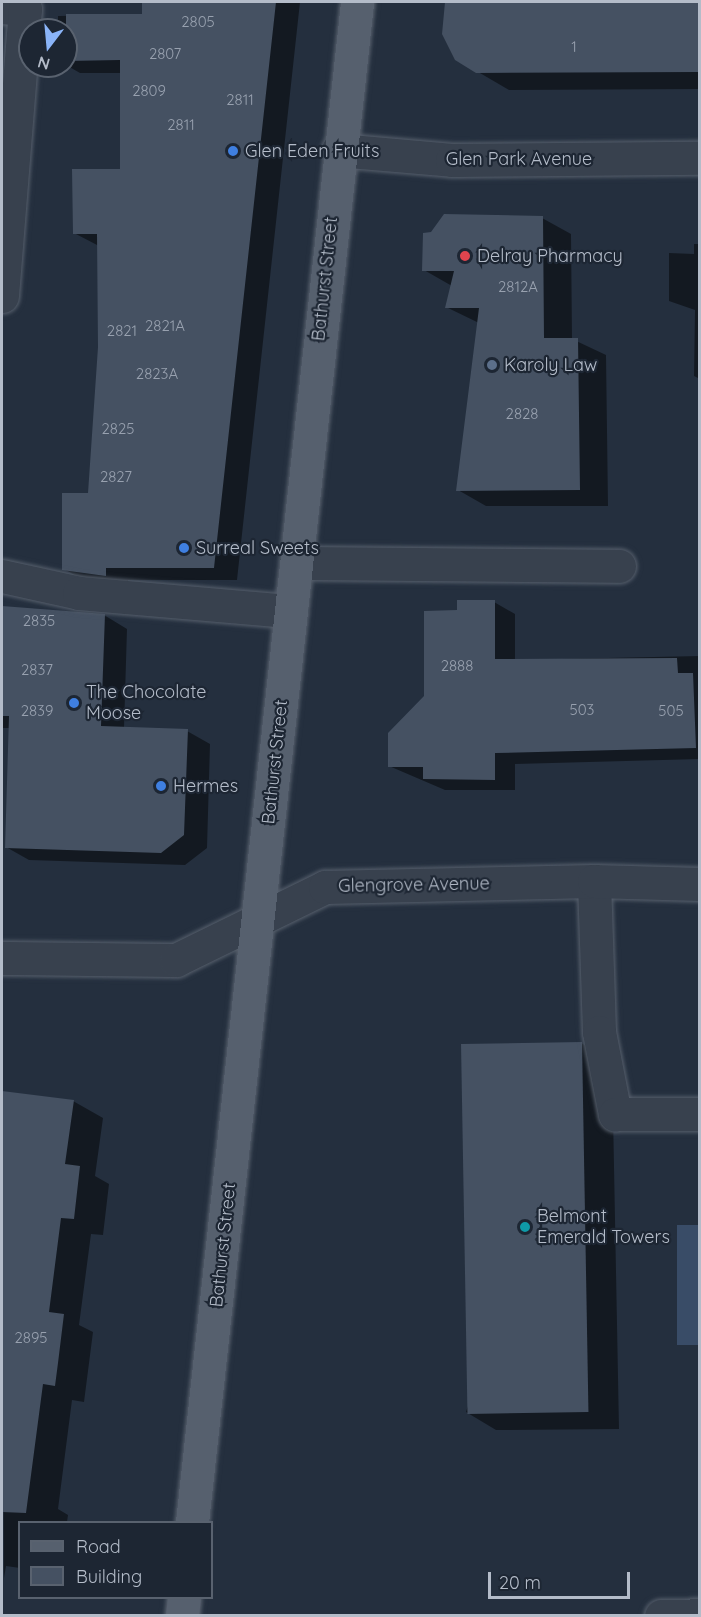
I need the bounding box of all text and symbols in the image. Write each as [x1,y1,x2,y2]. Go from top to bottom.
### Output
house number: 2805 [181,13,215,31]
north arrow [18,18,78,78]
house number: 1 [571,38,577,56]
house number: 2807 [149,45,181,63]
text: N [35,52,52,75]
house number: 2809 [132,82,166,100]
house number: 2811 [226,91,254,109]
house number: 2811 [167,116,195,134]
place label: Glen Eden Fruits [245,140,379,162]
marker: Glen Eden Fruits [226,144,240,158]
street label: Glen Park Avenue [446,148,592,170]
street label: Bathurst Street [308,216,342,342]
place label: Delray Pharmacy [477,245,623,267]
marker: Delray Pharmacy [458,249,472,263]
house number: 2812A [498,278,538,296]
house number: 2821A [145,317,185,335]
house number: 2821 [107,322,137,340]
place label: Karoly Law [504,354,597,376]
marker: Karoly Law [485,358,499,372]
house number: 2823A [136,365,178,383]
house number: 2828 [506,405,538,423]
house number: 2825 [102,420,134,438]
house number: 2827 [100,468,132,486]
place label: Surreal Sweets [196,537,319,559]
marker: Surreal Sweets [177,541,191,555]
house number: 2835 [23,612,55,630]
house number: 2888 [441,657,473,675]
house number: 2837 [21,661,53,679]
place label: The Chocolate Moose [86,682,206,724]
marker: The Chocolate Moose [67,696,81,710]
street label: Bathurst Street [258,699,292,825]
house number: 503 [570,701,594,719]
house number: 2839 [21,702,53,720]
house number: 505 [658,702,684,720]
place label: Hermes [173,775,238,797]
marker: Hermes [154,779,168,793]
street label: Glengrove Avenue [338,873,490,897]
street label: Bathurst Street [206,1182,240,1308]
place label: Belmont Emerald Towers [537,1206,670,1248]
marker: Belmont Emerald Towers [518,1220,532,1234]
house number: 2895 [15,1329,47,1347]
legend [18,1521,213,1599]
text: Road [76,1535,121,1558]
scale bar [491,1560,634,1598]
text: Building [76,1565,142,1588]
text: 20 m [499,1571,541,1594]

